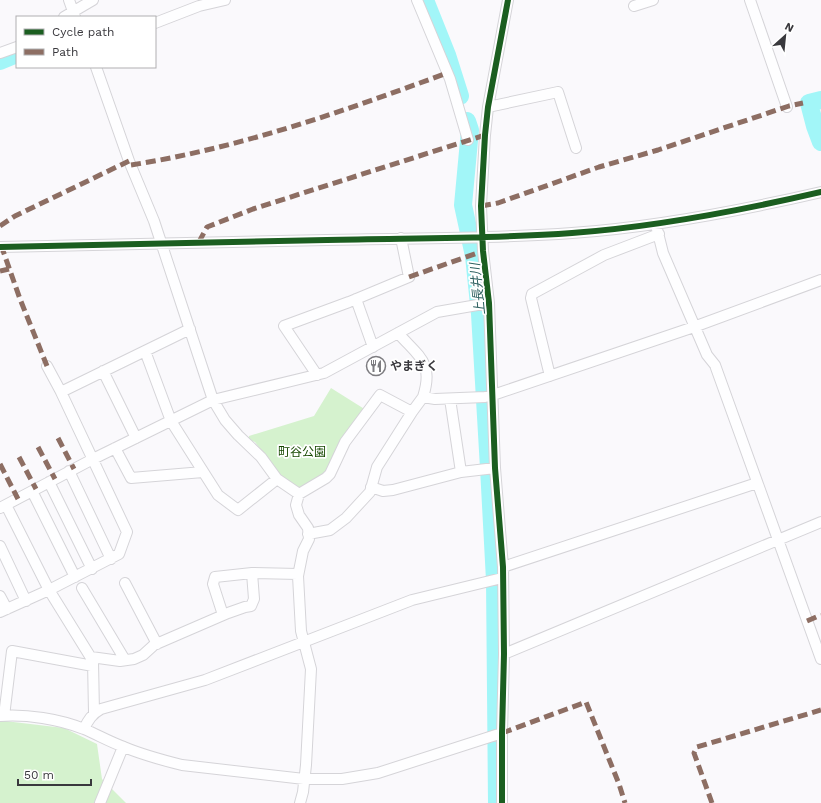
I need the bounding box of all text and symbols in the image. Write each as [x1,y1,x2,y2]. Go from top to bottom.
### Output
legend [16,16,156,68]
north arrow [765,16,805,56]
text: N [783,20,796,35]
text: Cycle path [52,25,114,39]
text: Path [52,45,78,59]
water label: 上長井川 [467,260,488,316]
restaurant icon: やまぎく [365,355,387,377]
place label: やまぎく [390,359,438,373]
park label: 町谷公園 [278,445,326,459]
scale bar [18,761,91,787]
text: 50 m [24,768,54,782]

